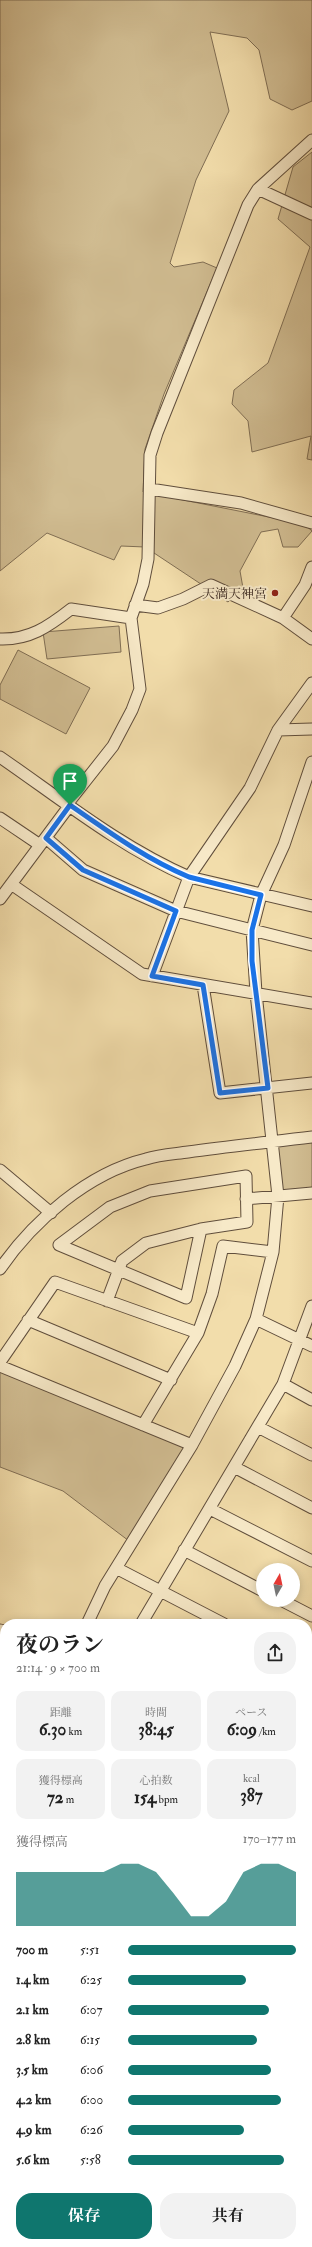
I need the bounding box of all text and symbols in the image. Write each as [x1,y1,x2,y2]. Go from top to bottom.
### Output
place label: 天満天神宮 [202,586,267,602]
marker: 天満天神宮 [270,588,280,598]
pin [53,764,87,805]
icon: arrive [59,770,81,792]
north arrow [256,1563,300,1607]
map controls [256,1563,300,1607]
text: 夜のラン [16,1631,104,1659]
button: share [254,1632,296,1674]
text: 21:14 · 9 × 700 m [16,1660,100,1676]
text: 距離 [50,1706,72,1719]
text: 時間 [145,1706,167,1719]
text: ペース [235,1706,268,1719]
text: 6.30 [39,1719,66,1740]
text: 38:45 [138,1719,174,1740]
text: 6:09 [227,1719,257,1740]
text: km [66,1725,82,1738]
text: /km [257,1725,276,1738]
text: kcal [243,1772,260,1785]
text: 獲得標高 [39,1774,83,1787]
text: 心拍数 [139,1774,172,1787]
text: 387 [240,1785,262,1806]
text: 72 [47,1787,63,1808]
text: 154 [134,1787,156,1808]
text: m [63,1793,74,1806]
text: bpm [156,1793,178,1806]
text: 170–177 m [243,1831,296,1847]
text: 獲得標高 [16,1834,68,1850]
text: 700 m [16,1942,48,1958]
text: 5:51 [80,1942,99,1958]
text: 1.4 km [16,1972,49,1988]
text: 6:25 [80,1972,102,1988]
text: 2.1 km [16,2002,49,2018]
text: 6:07 [80,2002,102,2018]
text: 2.8 km [16,2032,50,2048]
text: 6:15 [80,2032,100,2048]
text: 3.5 km [16,2062,48,2078]
text: 6:06 [80,2062,103,2078]
text: 4.2 km [16,2092,51,2108]
text: 6:00 [80,2092,103,2108]
text: 4.9 km [16,2122,51,2138]
text: 6:26 [80,2122,103,2138]
text: 5.6 km [16,2152,50,2168]
text: 5:58 [80,2152,101,2168]
button: 保存 [16,2193,152,2239]
button: 共有 [160,2193,296,2239]

